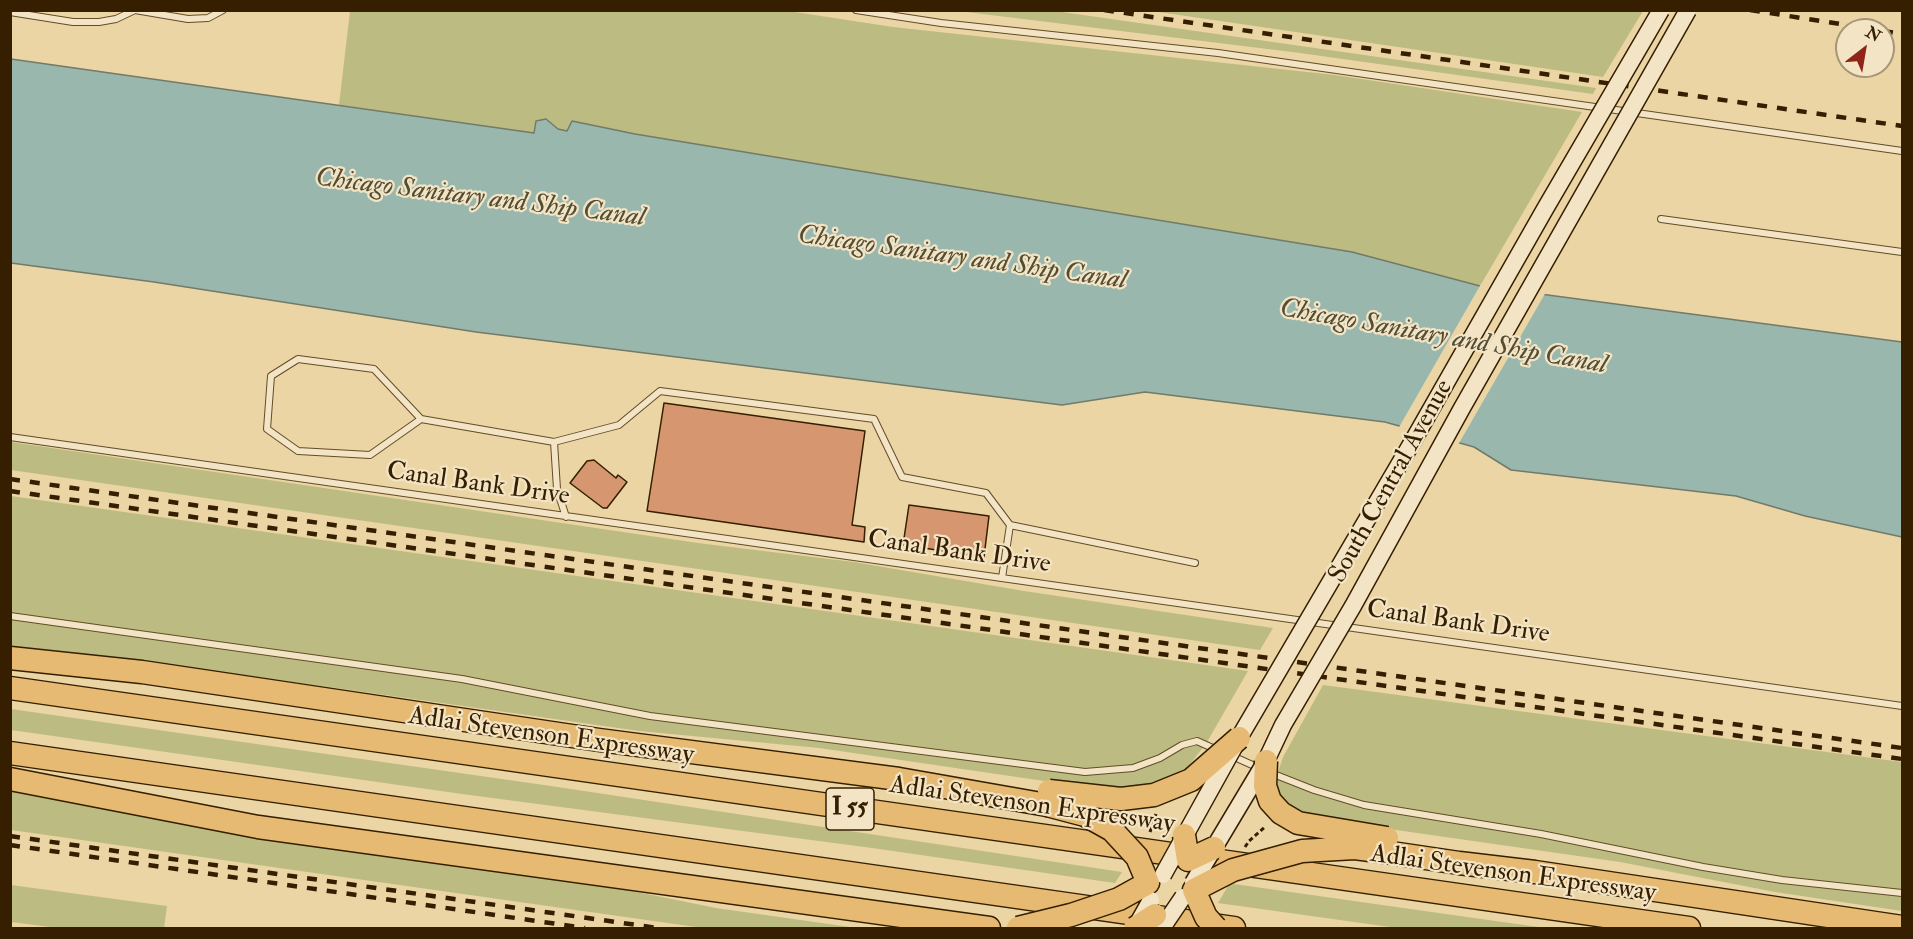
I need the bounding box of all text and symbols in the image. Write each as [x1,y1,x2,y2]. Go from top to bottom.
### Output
north arrow [1835,18,1895,78]
text: N [1862,22,1885,47]
water label: Chicago Sanitary and Ship Canal [313,163,647,235]
water label: Chicago Sanitary and Ship Canal [796,220,1128,298]
water label: Chicago Sanitary and Ship Canal [1277,293,1609,383]
street label: South Central Avenue [1323,375,1461,589]
street label: Canal Bank Drive [385,457,571,513]
street label: Canal Bank Drive [866,525,1052,581]
street label: Canal Bank Drive [1365,595,1551,651]
street label: Adlai Stevenson Expressway [406,702,696,772]
street label: Adlai Stevenson Expressway [887,771,1177,841]
road number: I 55 [826,788,874,830]
street label: Adlai Stevenson Expressway [1368,840,1658,910]

